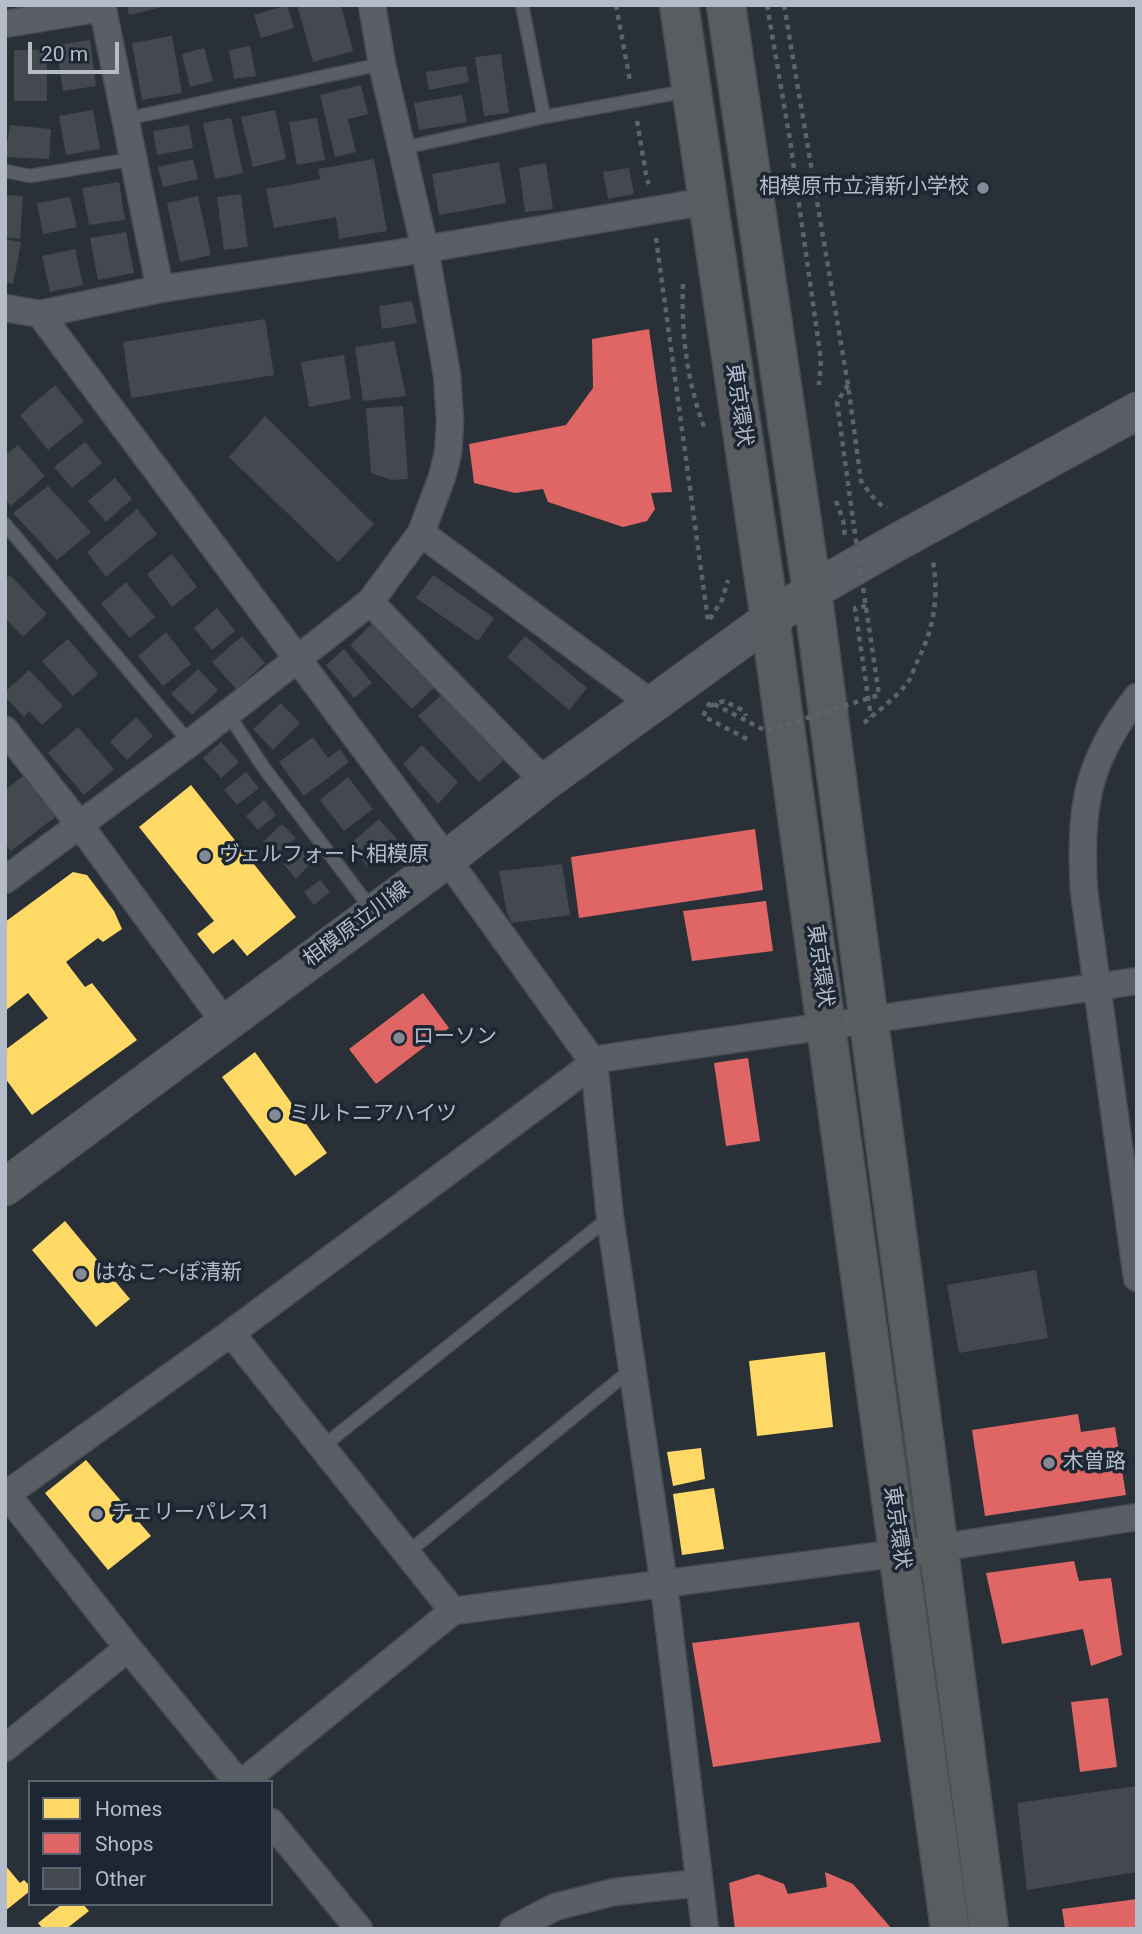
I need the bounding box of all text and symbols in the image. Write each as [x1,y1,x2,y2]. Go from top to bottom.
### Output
scale bar [32,28,122,72]
text: 20 m [41,42,88,66]
place label: 相模原市立清新小学校 [759,175,969,201]
marker: 相模原市立清新小学校 [975,180,991,196]
street label: 東京環状 [720,362,756,448]
place label: ヴェルフォート相模原 [219,843,429,869]
marker: ヴェルフォート相模原 [197,848,213,864]
street label: 相模原立川線 [299,877,415,973]
street label: 東京環状 [801,923,837,1009]
place label: ローソン [413,1025,497,1051]
marker: ローソン [391,1030,407,1046]
place label: ミルトニアハイツ [289,1102,457,1128]
marker: ミルトニアハイツ [267,1107,283,1123]
place label: はなこ～ぽ清新 [95,1261,242,1287]
marker: はなこ～ぽ清新 [73,1266,89,1282]
place label: 木曽路 [1063,1450,1126,1476]
marker: 木曽路 [1041,1455,1057,1471]
street label: 東京環状 [878,1485,914,1571]
place label: チェリーパレス1 [111,1501,270,1527]
marker: チェリーパレス1 [89,1506,105,1522]
legend [28,1780,273,1906]
text: Homes [95,1797,162,1821]
text: Shops [95,1832,154,1856]
text: Other [95,1867,146,1891]

